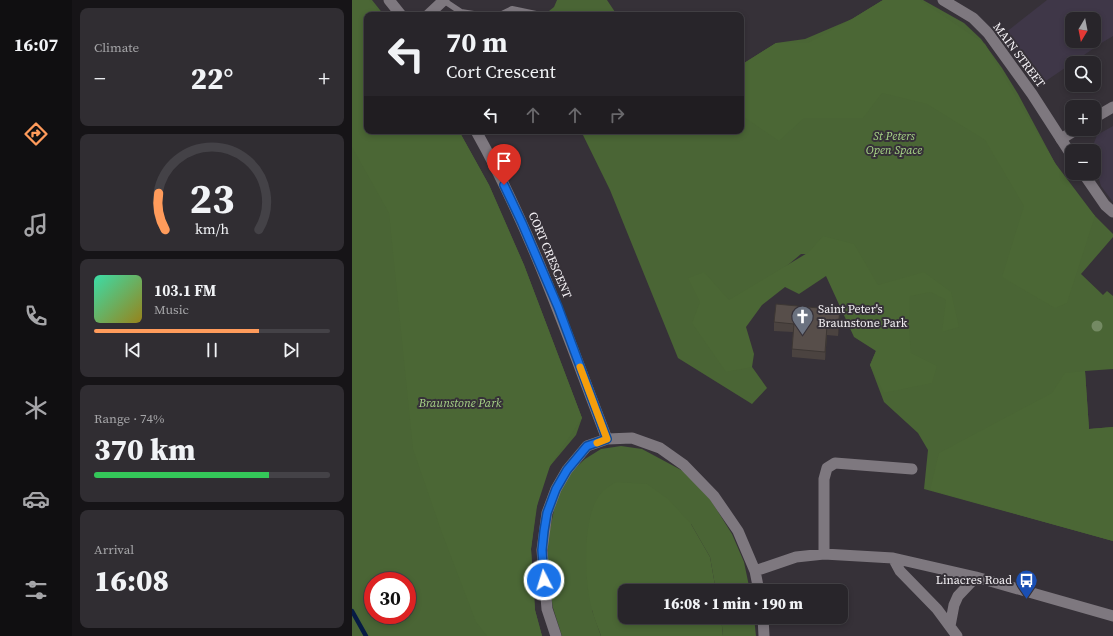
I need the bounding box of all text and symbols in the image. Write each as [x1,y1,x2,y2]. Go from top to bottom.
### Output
north arrow [1065,12,1101,48]
map controls [1065,12,1101,180]
street label: MAIN STREET [989,19,1049,91]
text: 70 m [446,23,508,61]
icon: left [380,28,432,80]
text: 16:07 [14,32,58,57]
text: Climate [94,39,139,56]
button: search [1065,56,1101,92]
text: 22° [191,58,233,99]
text: Cort Crescent [446,59,556,84]
text: − [94,63,106,93]
text: + [318,63,330,93]
button: + [1065,100,1101,136]
icon: left [480,104,502,126]
icon: ahead [522,104,544,126]
icon: ahead [564,104,586,126]
icon: right [606,104,628,126]
icon: directions [22,120,50,148]
park label: St Peters Open Space [866,128,922,158]
pin [487,144,521,185]
button: − [1065,144,1101,180]
icon: arrive [493,150,515,172]
text: 23 [189,170,235,227]
street label: CORT CRESCENT [525,209,576,301]
icon: music [22,211,50,239]
text: km/h [195,219,229,239]
text: 103.1 FM [154,280,216,301]
text: Music [154,301,189,318]
place label: Saint Peter's Braunstone Park [818,301,908,331]
icon: phone [22,302,50,330]
church icon: Saint Peter's Braunstone Park [790,303,816,336]
icon: previous [122,339,144,361]
icon: pause [201,339,223,361]
icon: next [280,339,302,361]
icon: climate [22,394,50,422]
park label: Braunstone Park [418,395,502,411]
text: Range · 74% [94,410,165,427]
text: 370 km [94,429,195,470]
icon: car [22,485,50,513]
text: Arrival [94,541,134,558]
position arrow [523,559,565,601]
text: 16:08 [94,560,169,601]
bus stop icon: Linacres Road [1014,567,1040,600]
speed limit sign: 30 [364,572,416,624]
place label: Linacres Road [936,572,1012,588]
icon: filters [22,576,50,604]
text: 16:08 · 1 min · 190 m [663,593,803,614]

